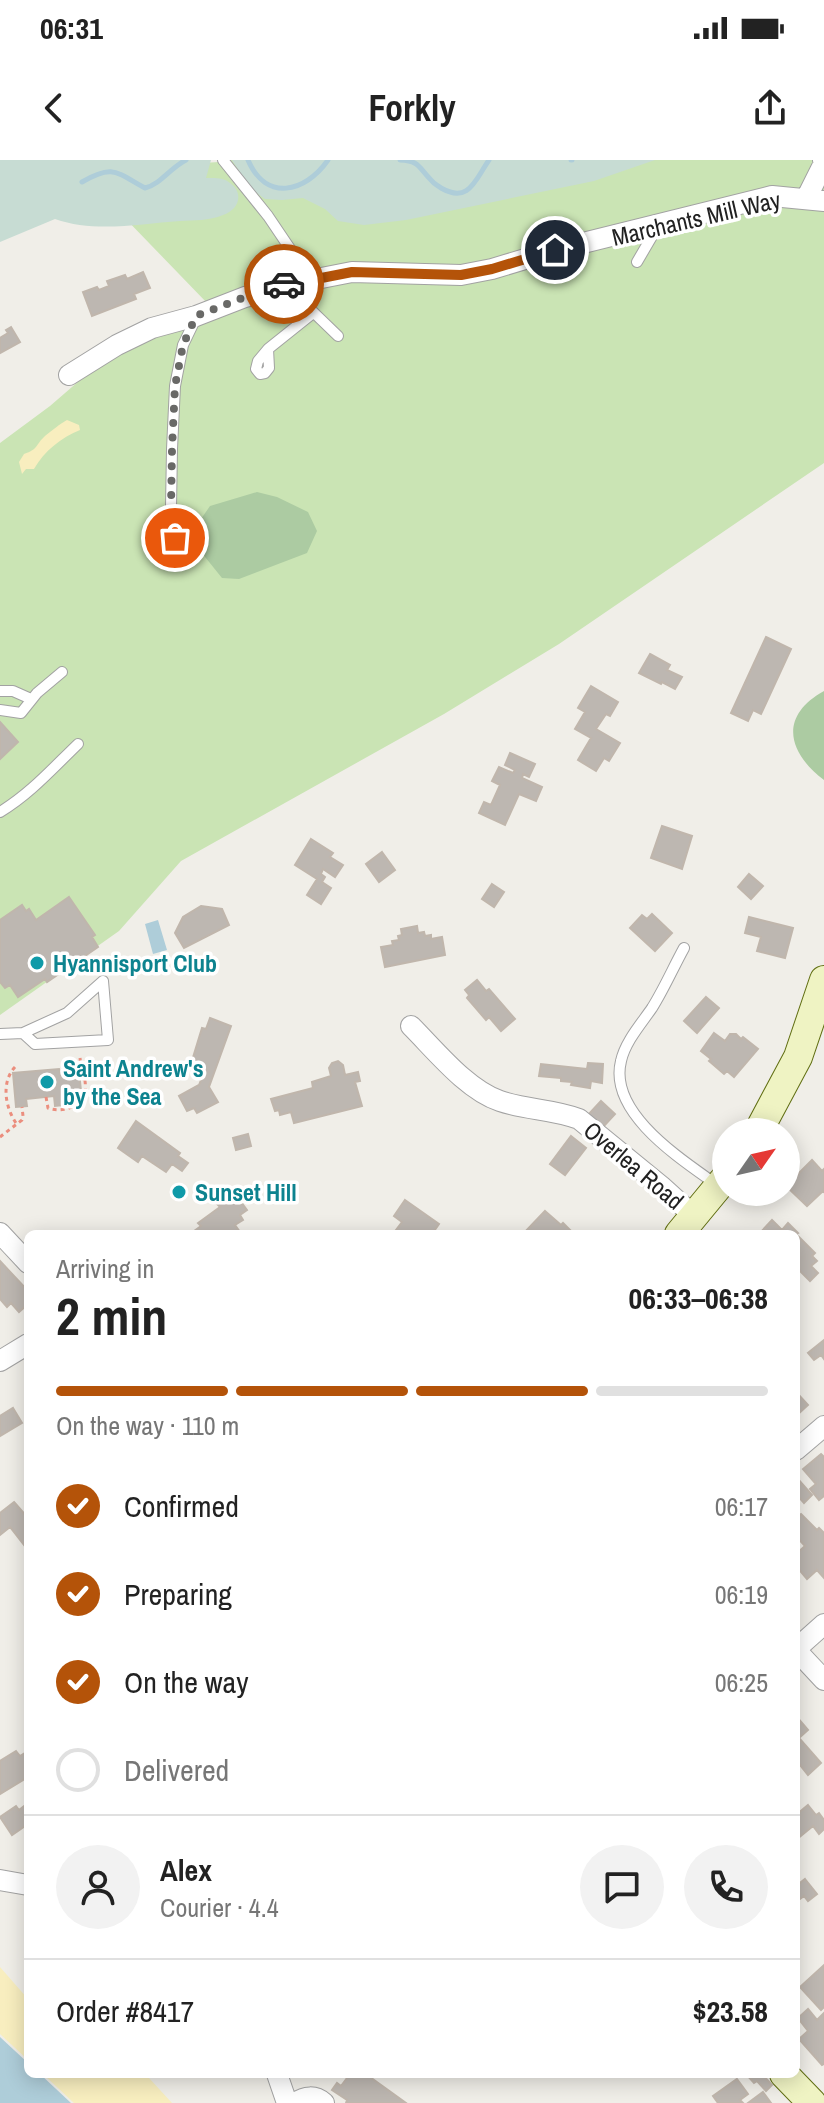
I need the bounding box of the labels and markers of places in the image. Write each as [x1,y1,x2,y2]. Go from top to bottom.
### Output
pin [521,216,589,284]
pin [141,504,209,572]
place label: Hyannisport Club [53,947,217,979]
marker: Hyannisport Club [28,954,46,972]
place label: Saint Andrew's by the Sea [63,1052,204,1112]
marker: Saint Andrew's by the Sea [38,1073,56,1091]
place label: Sunset Hill [195,1176,297,1208]
marker: Sunset Hill [170,1183,188,1201]

